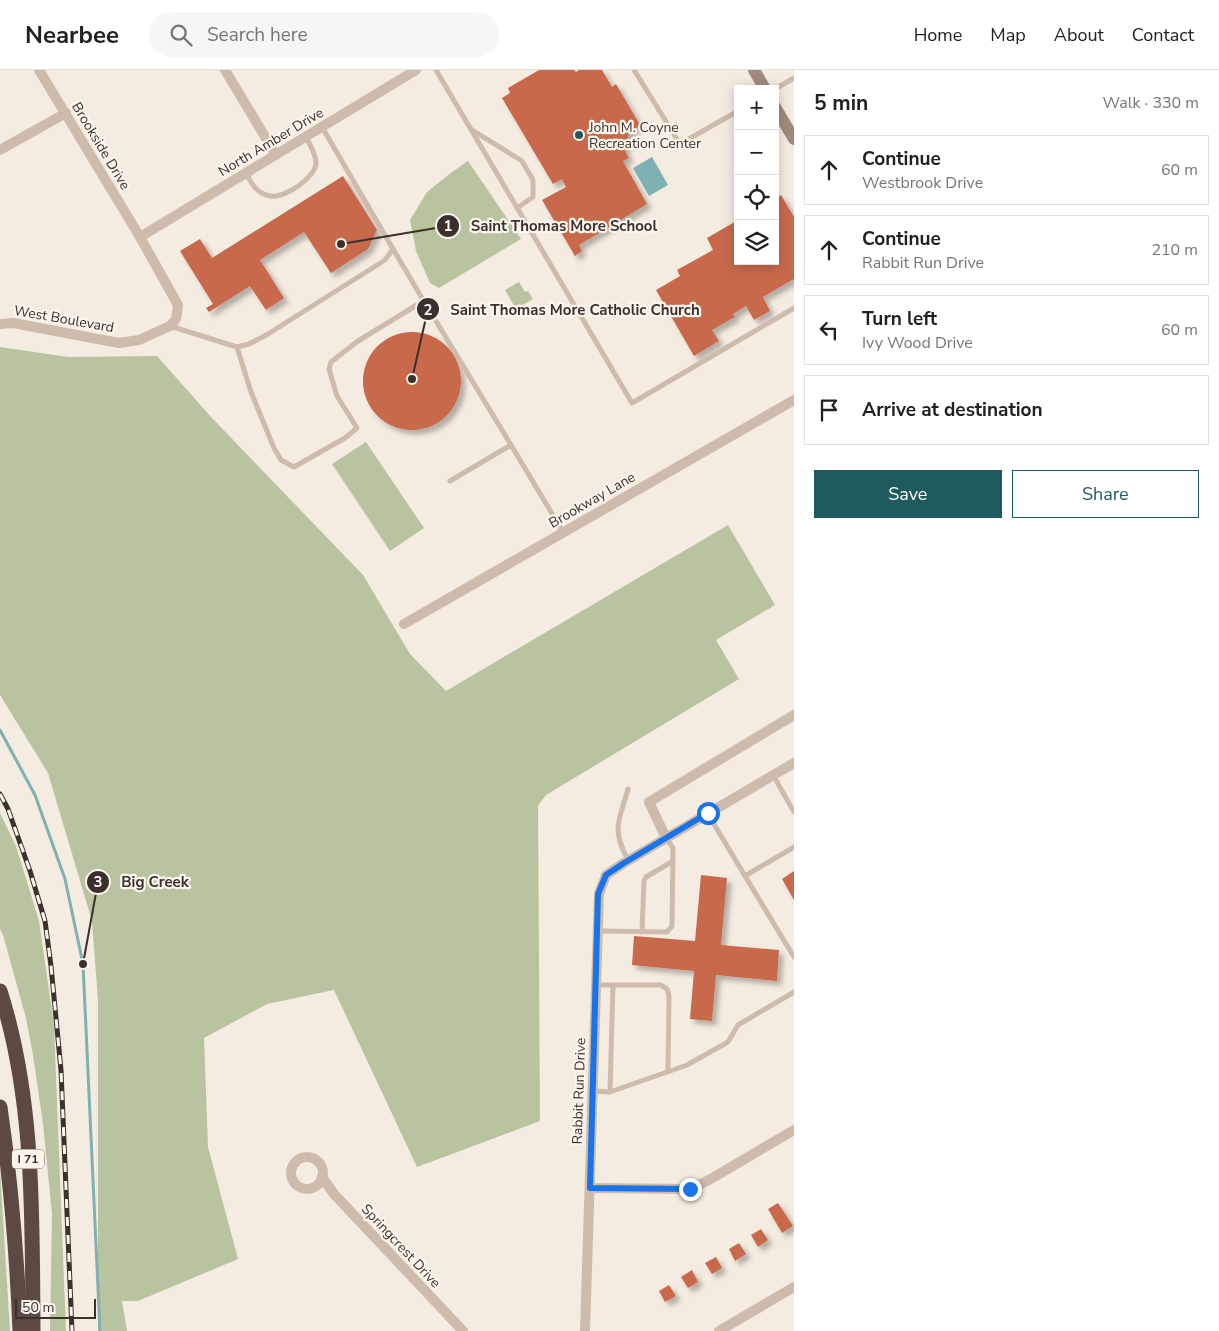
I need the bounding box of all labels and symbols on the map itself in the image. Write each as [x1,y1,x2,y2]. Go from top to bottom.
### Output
street label: Brookside Drive [67,99,135,193]
street label: North Amber Drive [215,103,327,181]
place label: John M. Coyne Recreation Center [588,118,701,153]
marker: John M. Coyne Recreation Center [573,129,585,141]
callout: Saint Thomas More School [436,211,667,241]
text: 1 [443,216,453,236]
text: Saint Thomas More School [471,216,657,236]
callout: Saint Thomas More Catholic Church [416,294,710,324]
text: 2 [423,300,433,320]
text: Saint Thomas More Catholic Church [450,300,700,320]
street label: West Boulevard [12,301,116,337]
street label: Brookway Lane [545,468,639,532]
route start [697,802,720,825]
callout: Big Creek [86,867,198,897]
text: 3 [93,872,103,892]
text: Big Creek [121,872,190,892]
street label: Rabbit Run Drive [568,1037,590,1145]
road number: I 71 [12,1150,44,1168]
route end [679,1178,702,1201]
street label: Springcrest Drive [357,1200,445,1292]
scale bar [15,1296,96,1319]

